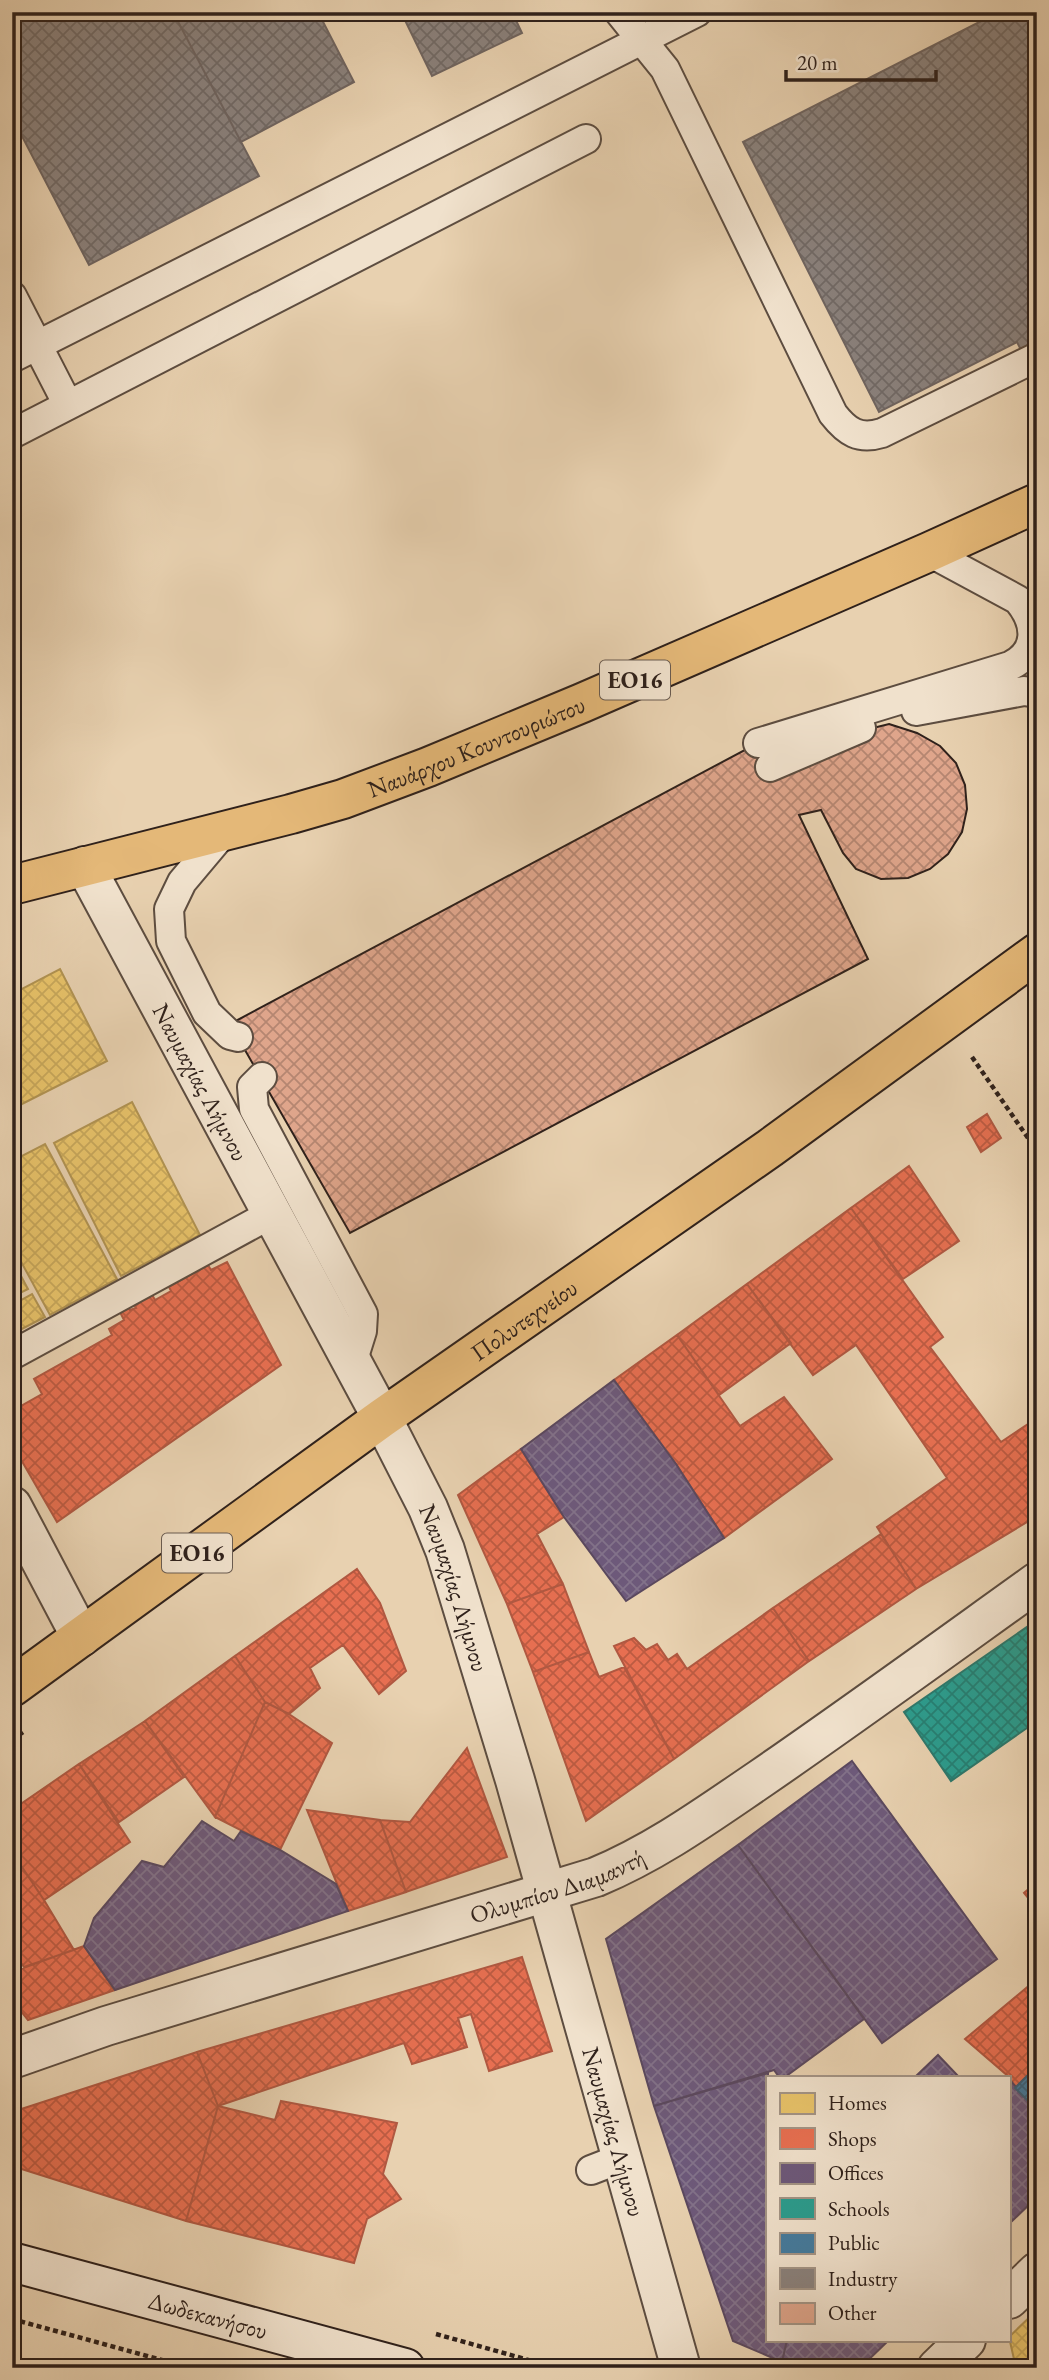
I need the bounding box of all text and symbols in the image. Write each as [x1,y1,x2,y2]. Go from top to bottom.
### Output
scale bar [786,38,937,82]
text: 20 m [797,49,838,76]
road number: ΕΟ16 [600,660,670,700]
street label: Ναυάρχου Κουντουριώτου [363,688,589,804]
street label: Ναυμαχίας Λήμνου [146,998,256,1166]
street label: Πολυτεχνείου [464,1272,583,1367]
street label: Ναυμαχίας Λήμνου [412,1499,497,1675]
road number: ΕΟ16 [162,1534,232,1572]
street label: Ολυμπίου Διαμαντή [466,1841,650,1930]
street label: Ναυμαχίας Λήμνου [576,2043,653,2220]
legend [766,2076,1010,2342]
text: Homes [828,2089,887,2116]
text: Shops [828,2125,877,2152]
text: Offices [828,2159,884,2186]
text: Schools [828,2195,890,2222]
text: Public [828,2229,880,2256]
text: Industry [828,2265,898,2292]
street label: Δωδεκανήσου [145,2284,271,2346]
text: Other [828,2299,877,2326]

